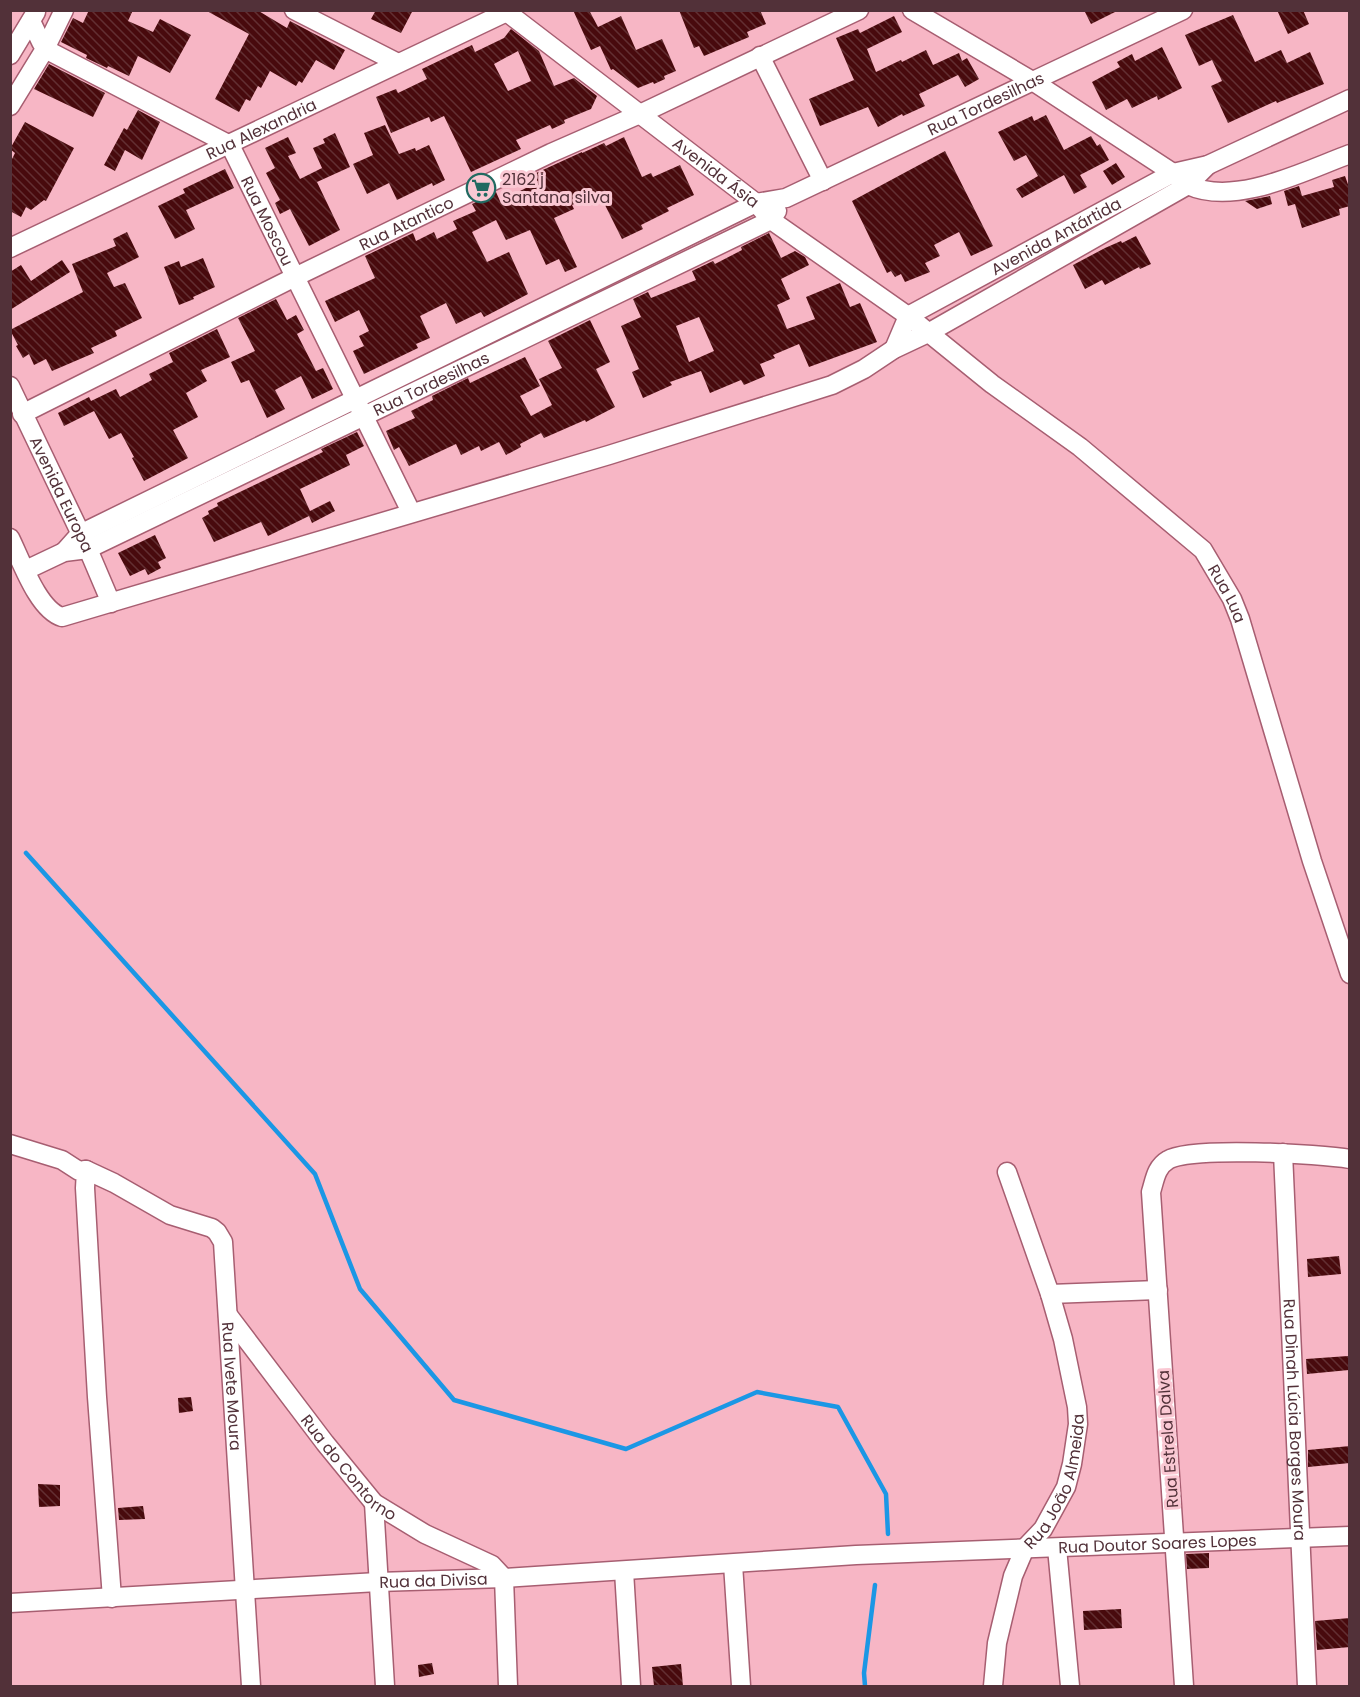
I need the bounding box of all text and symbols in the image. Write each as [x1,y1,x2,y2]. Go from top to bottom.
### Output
street label: Rua Tordesilhas [924,66,1048,141]
street label: Rua Alexandria [202,93,320,165]
street label: Avenida Ásia [668,132,764,213]
place label: 2162 j Santana silva [502,168,610,209]
street label: Rua Moscou [235,172,299,270]
supermarket icon: 2162 j Santana silva [465,172,497,204]
street label: Rua Atantico [355,190,457,256]
street label: Avenida Antártida [987,192,1125,281]
street label: Rua Tordesilhas [369,346,493,422]
street label: Avenida Europa [24,432,99,556]
street label: Rua Lua [1202,560,1252,626]
street label: Rua Dinah Lúcia Borges Moura [1278,1298,1312,1541]
street label: Rua Ivete Moura [217,1321,248,1451]
street label: Rua Estrela Dalva [1152,1369,1184,1509]
street label: Rua do Contorno [296,1409,401,1526]
street label: Rua João Almeida [1018,1413,1090,1554]
street label: Rua Doutor Soares Lopes [1058,1528,1257,1559]
street label: Rua da Divisa [379,1567,488,1593]

